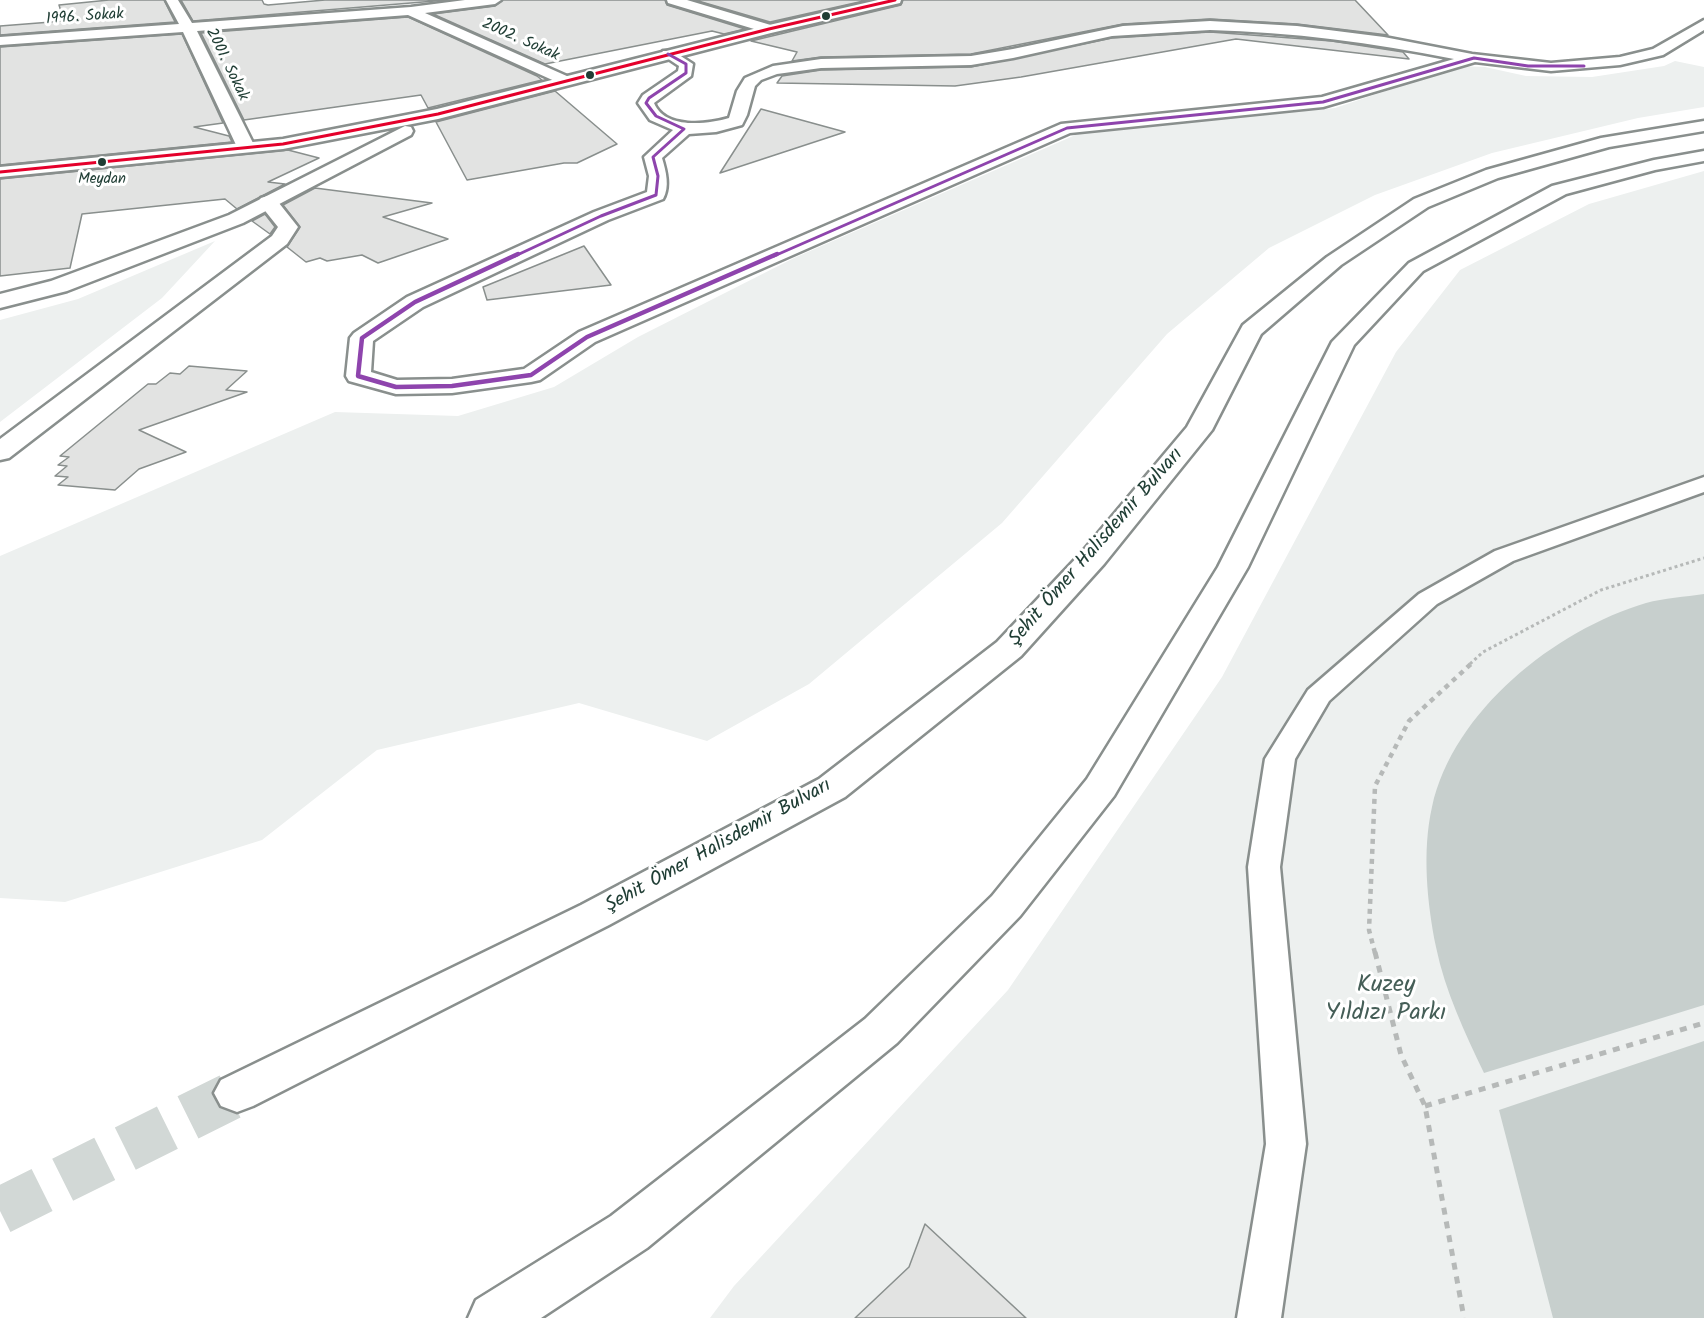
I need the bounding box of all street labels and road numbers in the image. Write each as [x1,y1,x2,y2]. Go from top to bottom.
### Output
street label: 1996. Sokak [45,6,125,30]
street label: 2002. Sokak [478,15,562,67]
street label: 2001. Sokak [200,25,252,105]
street label: Şehit Ömer Halisdemir Bulvarı [1004,444,1190,652]
street label: Şehit Ömer Halisdemir Bulvarı [602,775,836,919]

